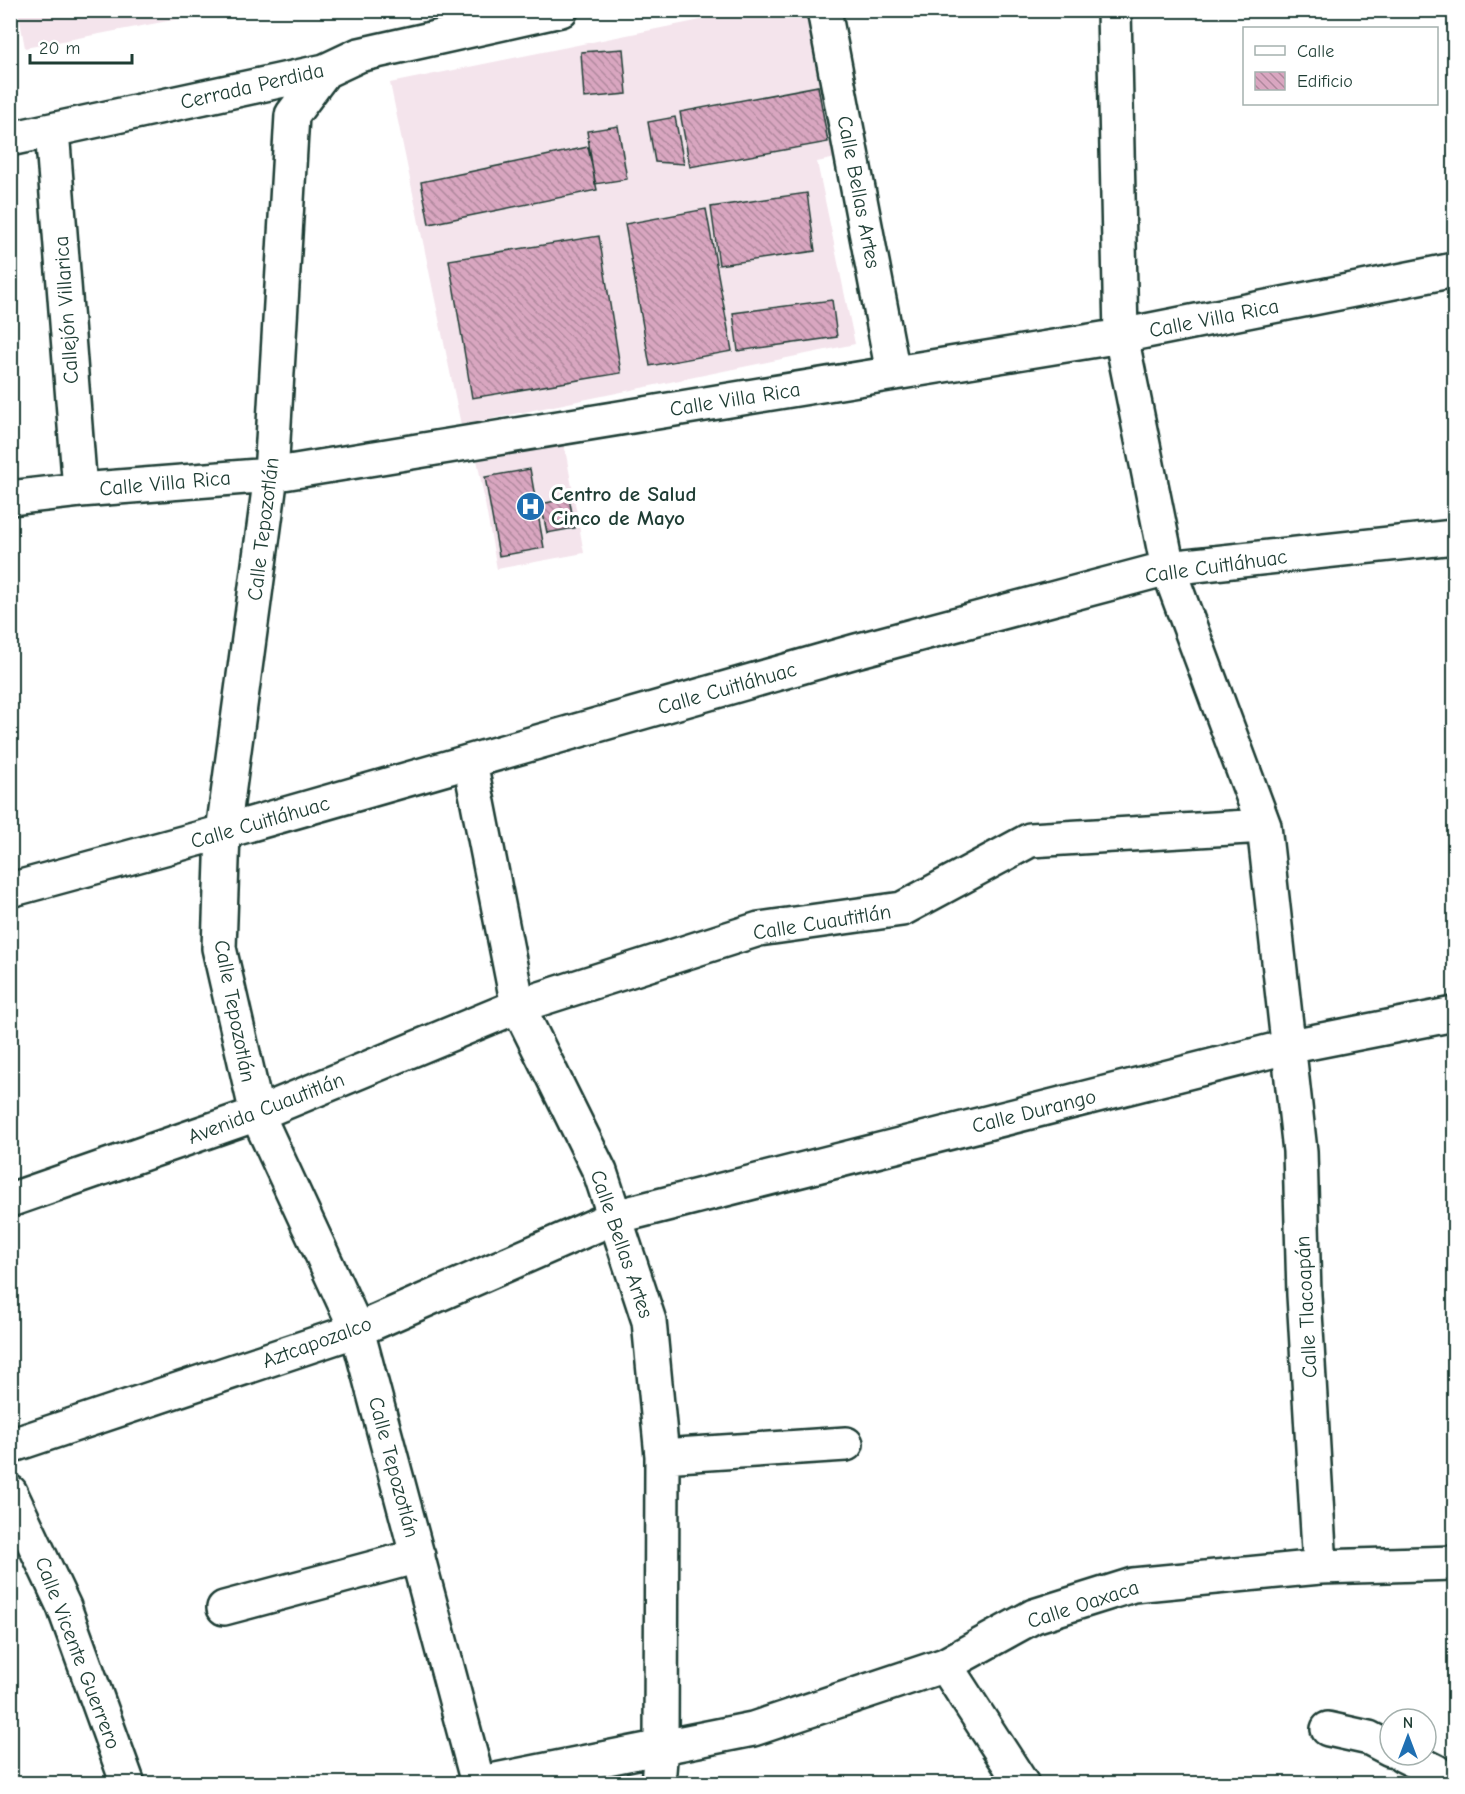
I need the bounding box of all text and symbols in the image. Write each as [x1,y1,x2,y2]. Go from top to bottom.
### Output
scale bar [30,27,132,65]
legend [1243,27,1438,105]
text: 20 m [39,38,80,59]
text: Calle [1297,41,1334,62]
street label: Cerrada Perdida [178,58,326,114]
text: Edificio [1297,71,1353,92]
street label: Calle Bellas Artes [832,114,886,270]
street label: Callejón Villarica [49,235,83,385]
street label: Calle Villa Rica [1147,294,1281,342]
street label: Calle Villa Rica [668,377,802,421]
street label: Calle Tepozotlán [242,456,284,602]
street label: Calle Villa Rica [98,465,232,501]
place label: Centro de Salud Cinco de Mayo [551,482,696,530]
hospital icon: Centro de Salud Cinco de Mayo [514,490,546,522]
street label: Calle Cuitláhuac [1143,544,1289,588]
street label: Calle Cuitláhuac [655,657,799,719]
street label: Calle Cuitláhuac [188,791,332,853]
street label: Calle Cuautitlán [751,899,893,945]
street label: Calle Tepozotlán [209,938,261,1084]
street label: Avenida Cuautitlán [184,1067,348,1149]
street label: Calle Durango [969,1084,1099,1138]
street label: Calle Bellas Artes [585,1167,659,1321]
street label: Calle Tlacoapán [1290,1235,1322,1379]
street label: Aztcapozalco [259,1311,375,1373]
street label: Calle Tepozotlán [364,1394,424,1540]
street label: Calle Vicente Guerrero [30,1554,126,1752]
street label: Calle Oaxaca [1024,1575,1142,1633]
north arrow [1378,1707,1438,1767]
text: N [1403,1714,1413,1732]

